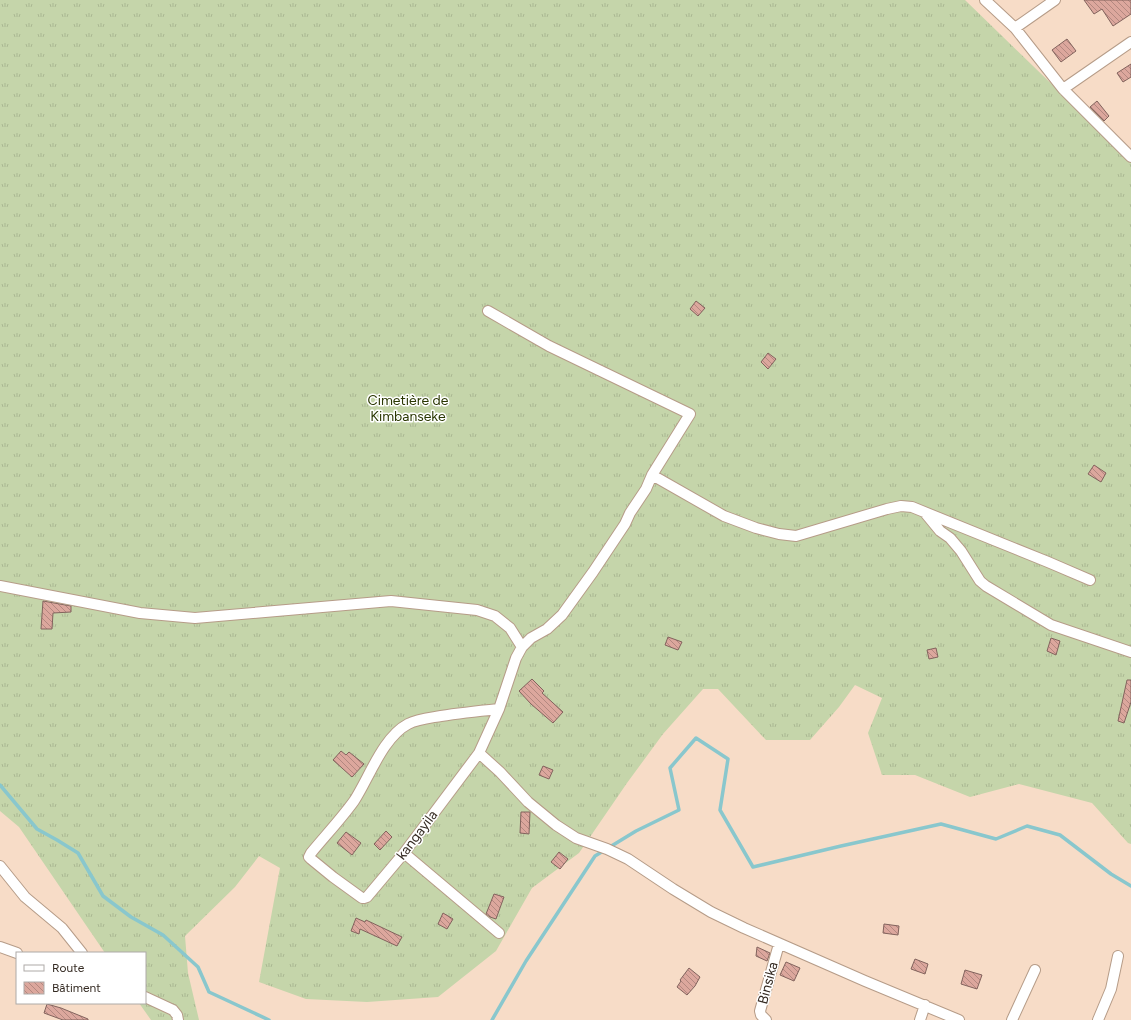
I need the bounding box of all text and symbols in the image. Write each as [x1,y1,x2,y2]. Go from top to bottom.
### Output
park label: Cimetière de Kimbanseke [368,392,449,425]
street label: kangayila [393,807,441,863]
legend [16,952,146,1004]
street label: Binsika [754,960,782,1006]
text: Route [52,961,85,975]
text: Bâtiment [52,981,101,995]

